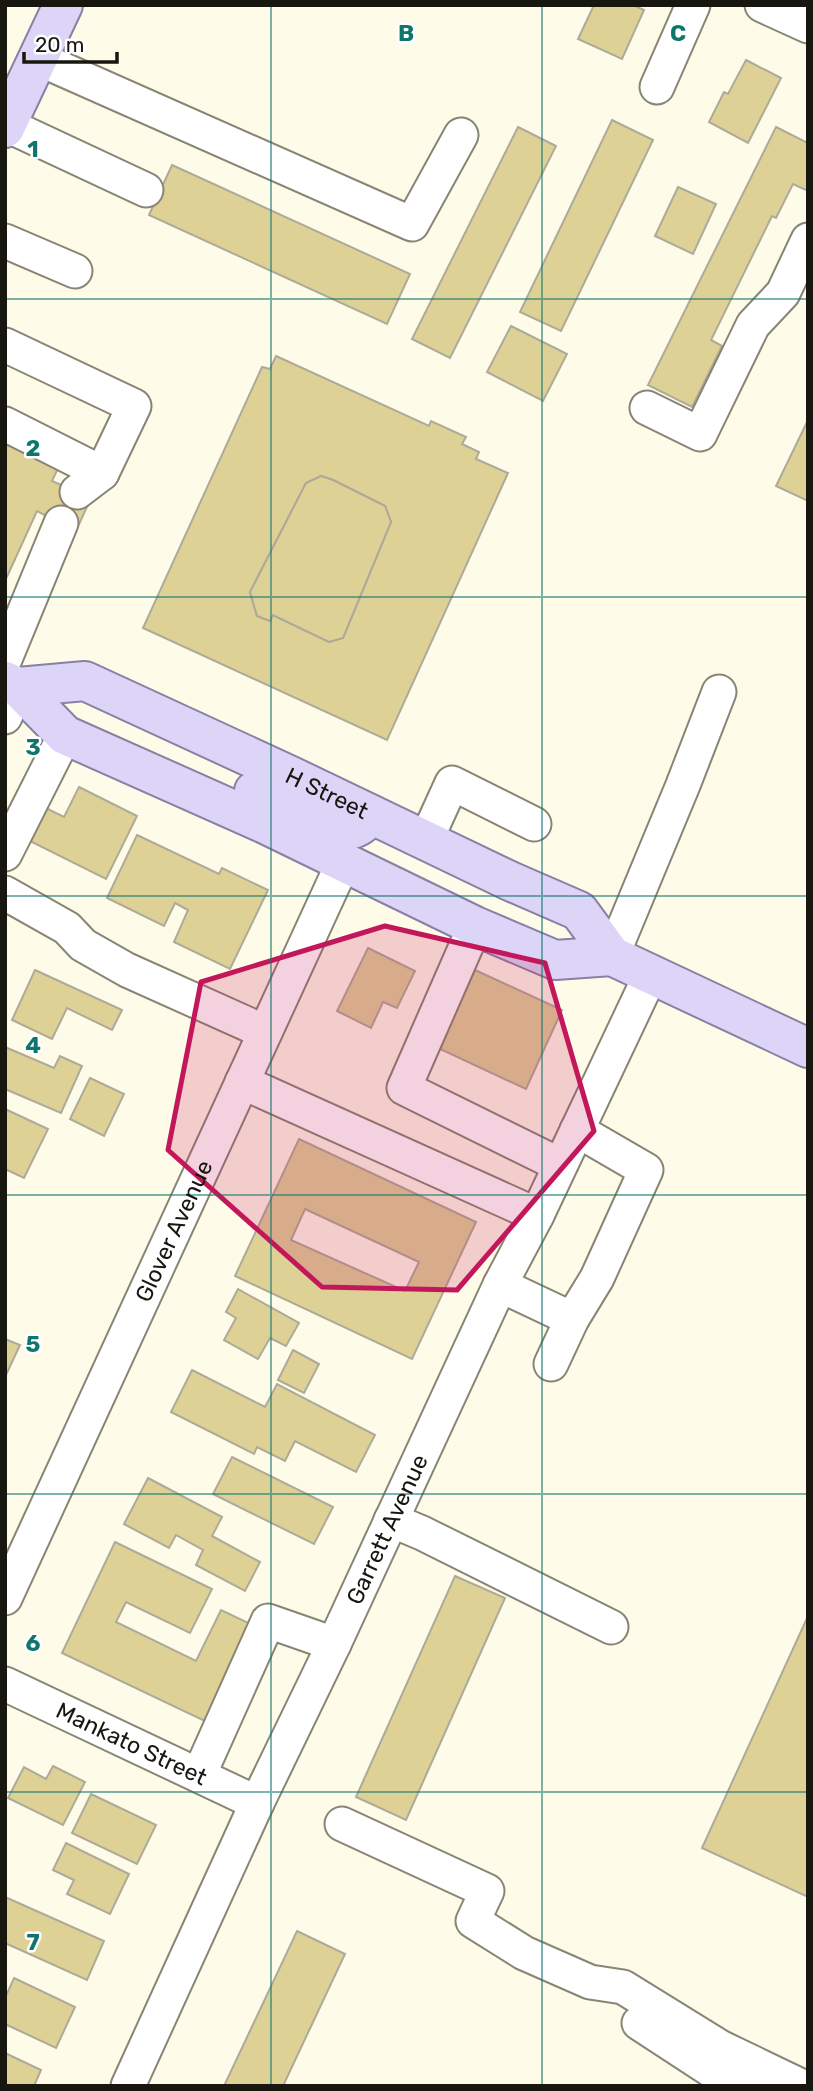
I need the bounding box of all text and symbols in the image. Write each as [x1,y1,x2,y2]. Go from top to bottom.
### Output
text: B [398,19,414,47]
text: C [670,19,686,47]
scale bar [24,21,117,65]
text: 20 m [35,32,84,57]
text: 1 [27,135,39,163]
text: 2 [26,434,40,462]
text: 3 [25,733,41,761]
street label: H Street [281,761,373,825]
text: 4 [25,1031,41,1059]
street label: Glover Avenue [129,1156,219,1306]
text: 5 [26,1330,41,1358]
street label: Garrett Avenue [340,1450,434,1609]
text: 6 [26,1629,41,1657]
street label: Mankato Street [52,1696,212,1791]
text: 7 [26,1928,40,1956]

